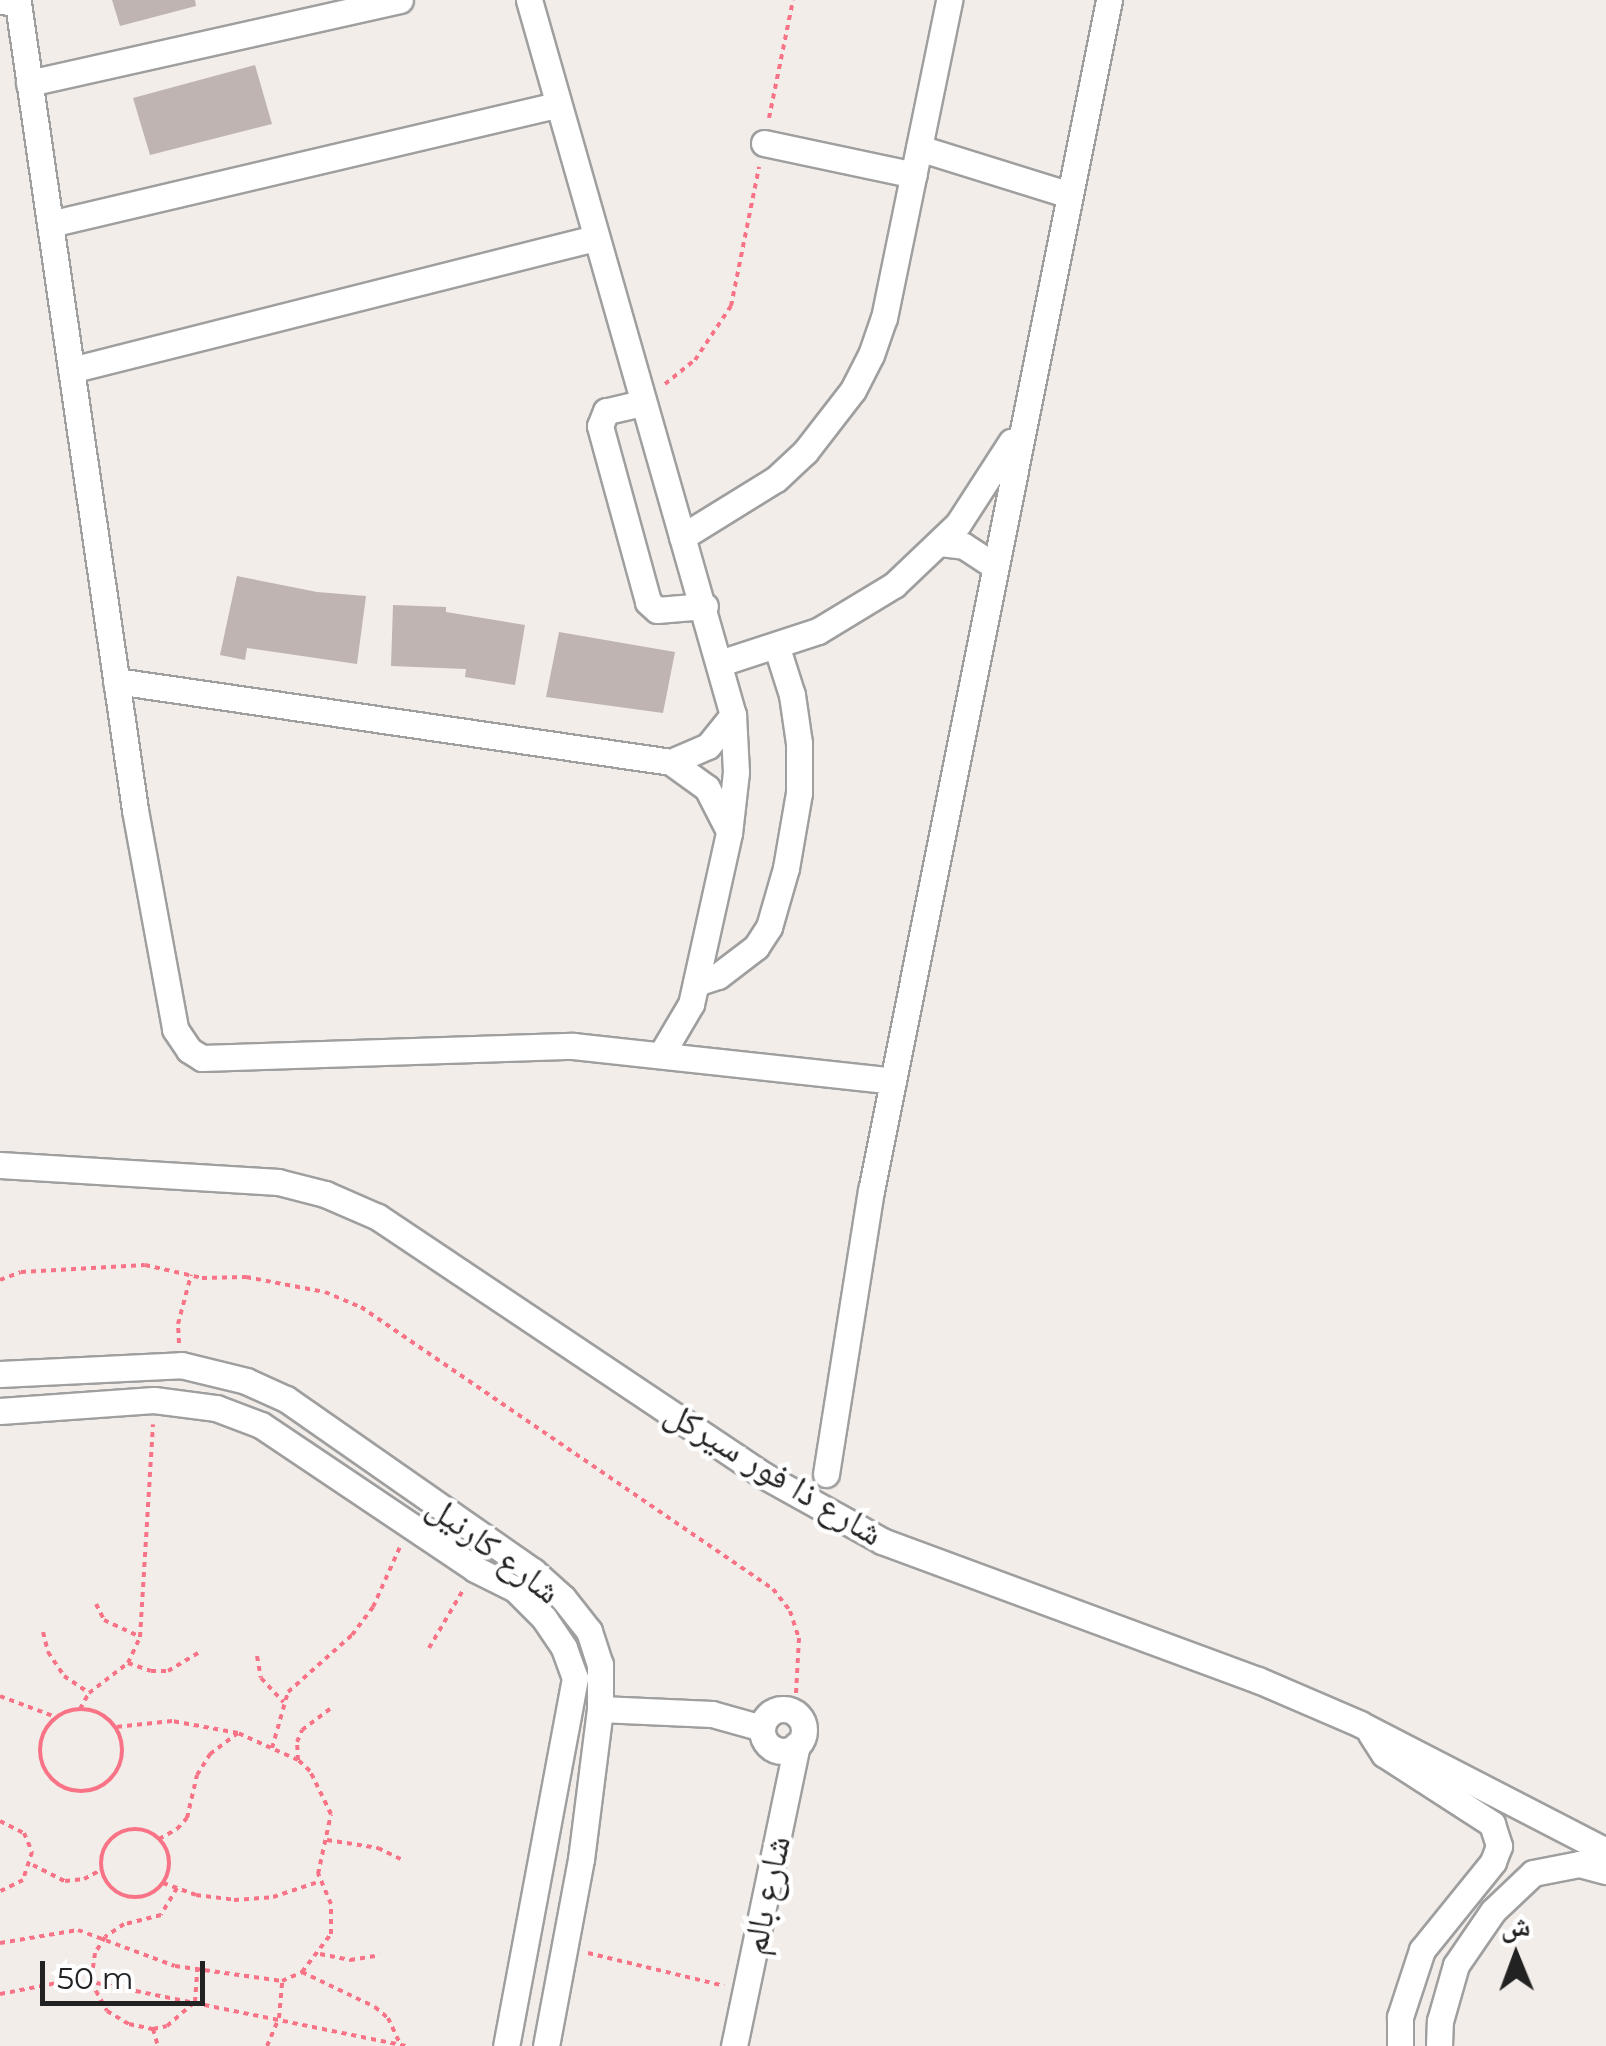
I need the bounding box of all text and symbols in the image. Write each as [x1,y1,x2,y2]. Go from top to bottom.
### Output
street label: شارع ذا فور سيركل [658,1392,890,1554]
street label: شارع كارنيل [419,1485,569,1613]
street label: شارع بالم [733,1832,799,1958]
north arrow [1466,1906,1566,2006]
text: ش [1500,1909,1531,1943]
scale bar [45,1941,210,2003]
text: 50 m [57,1960,134,1997]

